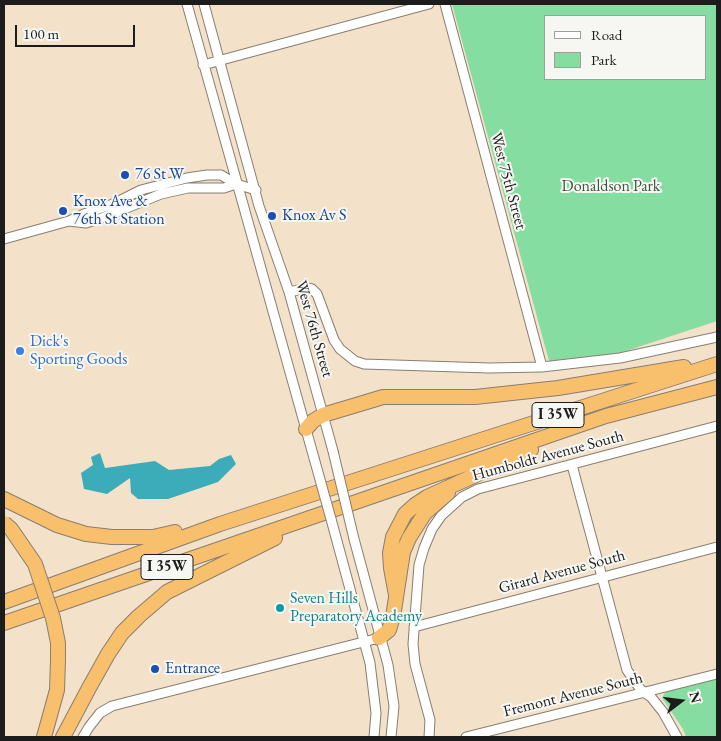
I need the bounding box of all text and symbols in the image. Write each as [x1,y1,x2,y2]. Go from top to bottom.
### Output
scale bar [18,15,138,47]
legend [544,15,706,80]
text: 100 m [23,24,59,43]
text: Road [591,25,622,44]
text: Park [591,50,617,69]
street label: West 75th Street [486,130,530,232]
place label: 76 St W [135,165,184,185]
marker: 76 St W [119,169,131,181]
park label: Donaldson Park [562,177,660,197]
place label: Knox Ave & 76th St Station [73,192,165,230]
marker: Knox Ave & 76th St Station [57,205,69,217]
place label: Knox Av S [282,206,346,226]
marker: Knox Av S [266,210,278,222]
street label: West 76th Street [291,278,337,380]
place label: Dick's Sporting Goods [30,332,127,370]
marker: Dick's Sporting Goods [14,345,26,357]
road number: I 35W [532,402,584,428]
street label: Humboldt Avenue South [470,427,626,485]
street label: Girard Avenue South [497,546,627,598]
road number: I 35W [141,554,193,580]
place label: Seven Hills Preparatory Academy [290,589,422,627]
marker: Seven Hills Preparatory Academy [274,602,286,614]
place label: Entrance [165,659,220,679]
marker: Entrance [149,663,161,675]
street label: Fremont Avenue South [501,668,645,722]
north arrow [656,676,706,726]
text: N [685,689,706,705]

